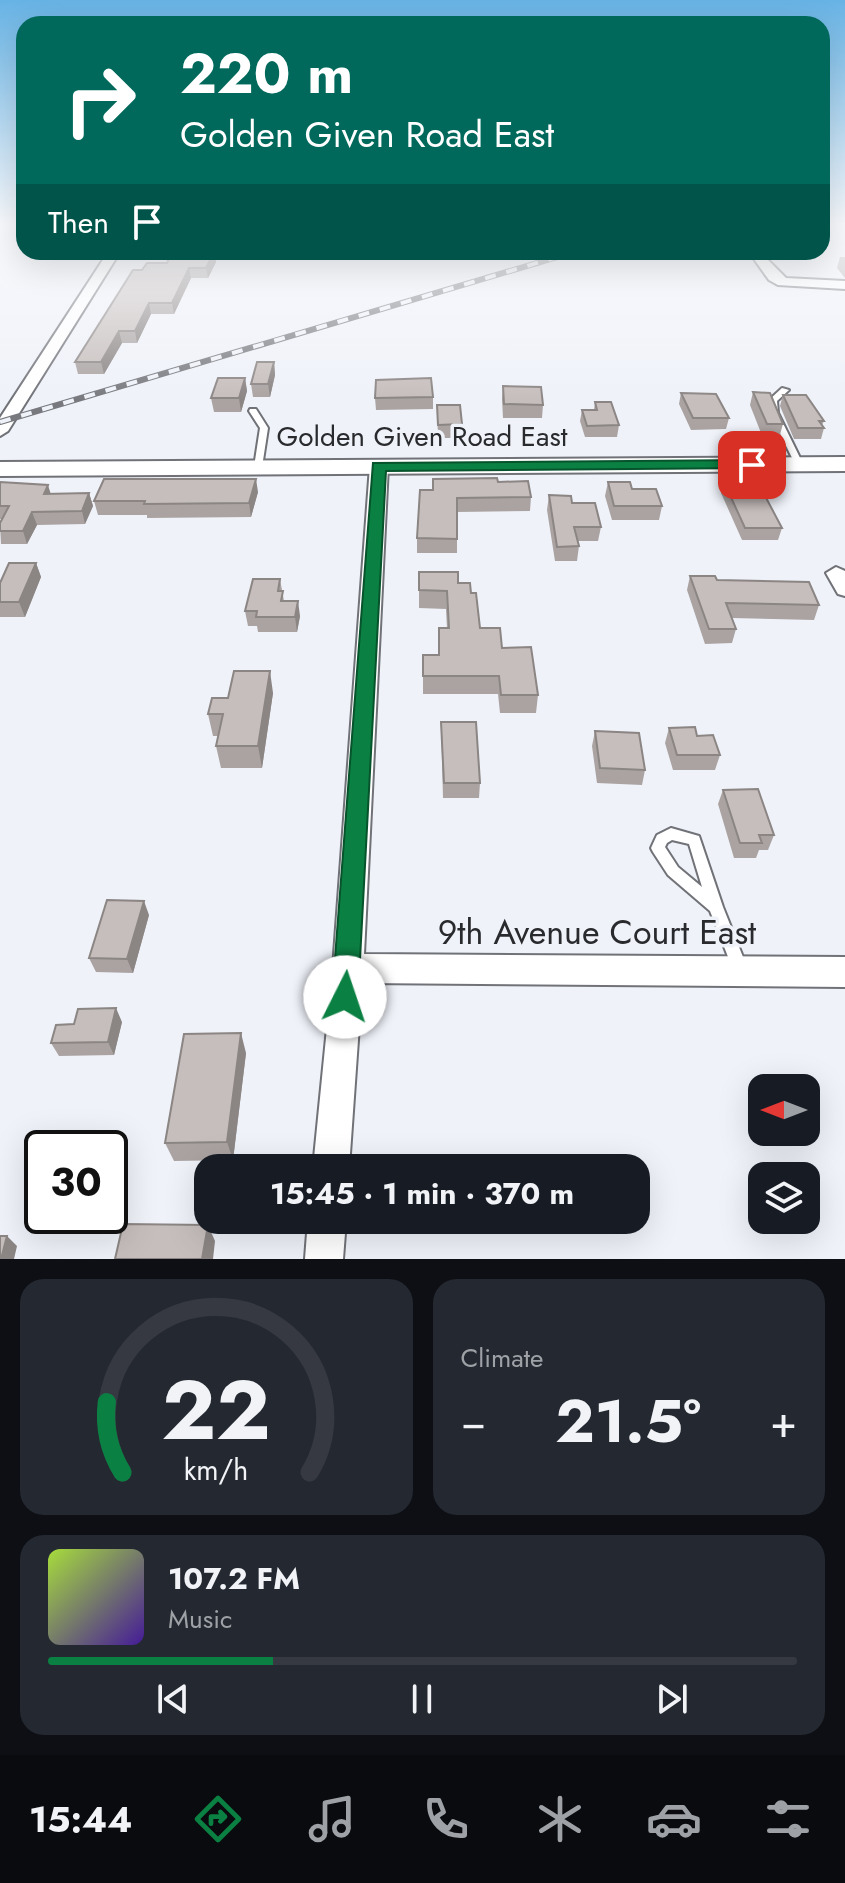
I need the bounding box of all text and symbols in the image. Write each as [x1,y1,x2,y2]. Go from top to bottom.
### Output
text: 220 m [180,33,353,114]
icon: right [48,48,152,152]
text: Golden Given Road East [180,108,554,160]
icon: arrive [125,200,169,244]
text: Then [48,201,109,244]
street label: Golden Given Road East [277,416,568,457]
pin [718,431,786,499]
icon: arrive [730,443,774,487]
street label: 9th Avenue Court East [438,908,756,957]
position arrow [303,955,387,1039]
north arrow [748,1074,820,1146]
map controls [748,1074,820,1234]
speed limit sign: 30 [24,1130,128,1234]
button: layers [748,1162,820,1234]
text: 15:45 · 1 min · 370 m [270,1172,574,1215]
text: Climate [461,1339,543,1377]
text: 22 [162,1350,271,1470]
text: 21.5° [555,1378,701,1465]
text: − [461,1390,486,1454]
text: + [770,1390,797,1454]
text: km/h [184,1449,249,1491]
text: 107.2 FM [168,1557,300,1600]
text: Music [168,1600,232,1638]
icon: previous [151,1677,195,1721]
icon: pause [400,1677,444,1721]
icon: next [650,1677,694,1721]
icon: directions [190,1791,246,1847]
icon: music [304,1791,360,1847]
icon: phone [418,1791,474,1847]
icon: climate [532,1791,588,1847]
icon: car [646,1791,702,1847]
icon: filters [760,1791,816,1847]
text: 15:44 [29,1793,132,1845]

